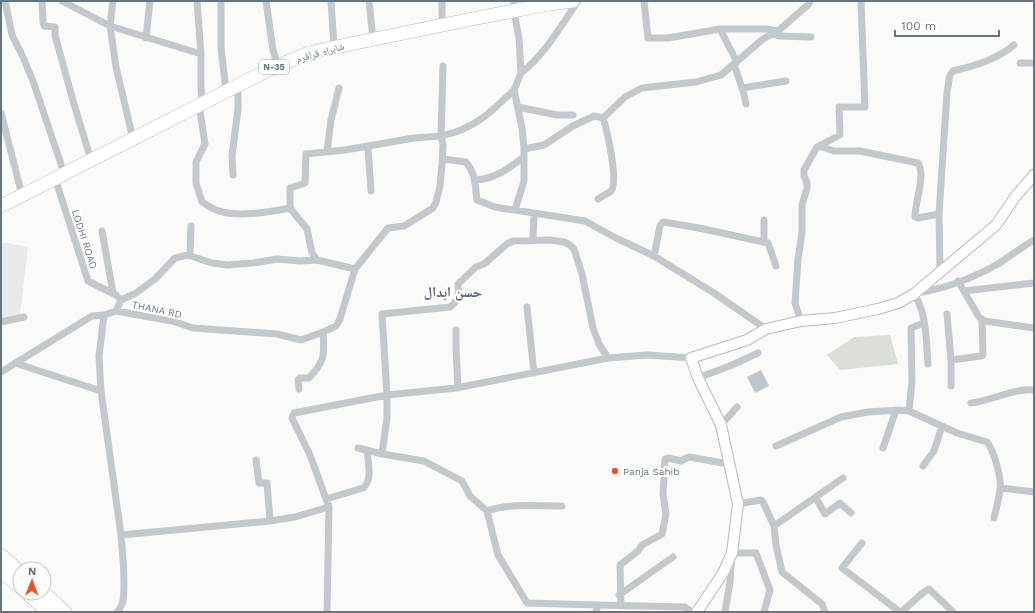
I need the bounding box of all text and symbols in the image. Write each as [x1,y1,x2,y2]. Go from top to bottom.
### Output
scale bar [895,12,999,38]
text: 100 m [901,19,936,33]
street label: شاہراہ قراقرم [295,40,346,67]
road number: N-35 [259,60,289,74]
street label: LODHI ROAD [70,208,99,270]
district label: حسن ابدال [424,284,482,301]
street label: THANA RD [131,299,183,320]
marker: Panja Sahib [610,466,620,476]
place label: Panja Sahib [623,466,680,477]
north arrow [12,561,52,601]
text: N [28,565,36,578]

